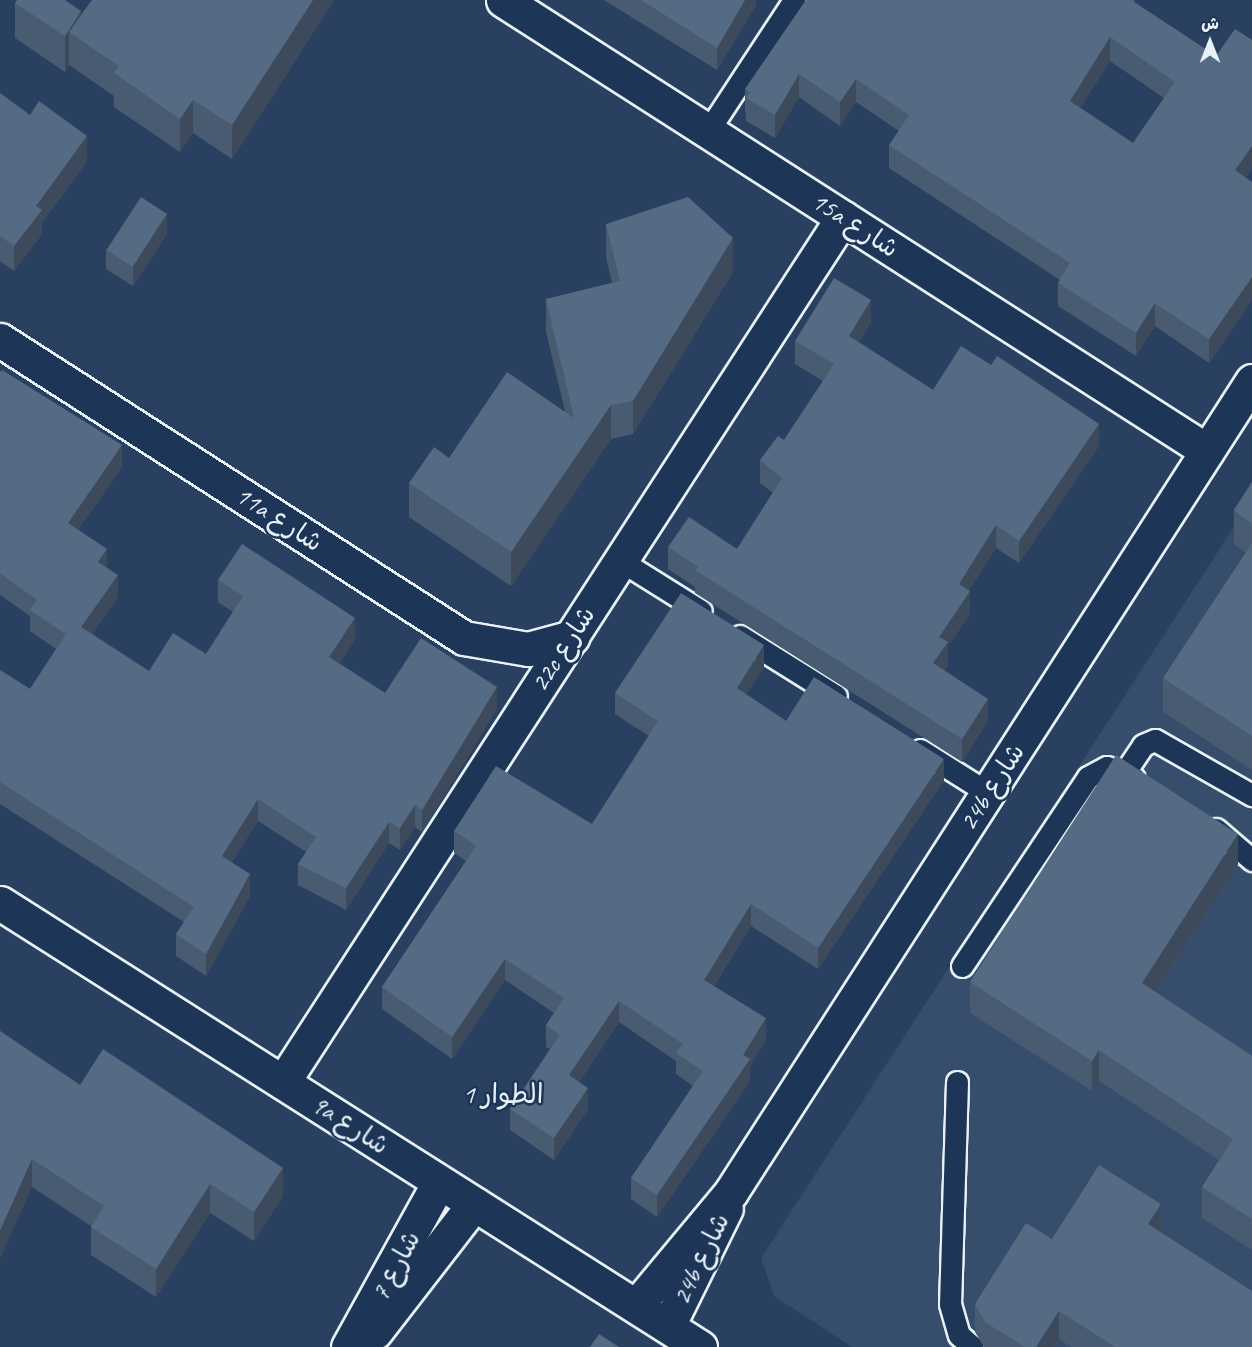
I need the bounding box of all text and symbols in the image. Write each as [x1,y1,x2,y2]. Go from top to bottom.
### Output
north arrow [1180,12,1240,72]
text: ش [1201,14,1219,34]
street label: 15a شارع [806,185,904,265]
street label: 11a شارع [230,479,328,559]
street label: 22c شارع [524,601,602,697]
street label: 24b شارع [952,738,1032,836]
district label: الطوار 1 [463,1079,543,1111]
street label: 9a شارع [306,1089,394,1161]
street label: 24b شارع [666,1208,736,1310]
street label: شارع 7 [365,1226,427,1306]

